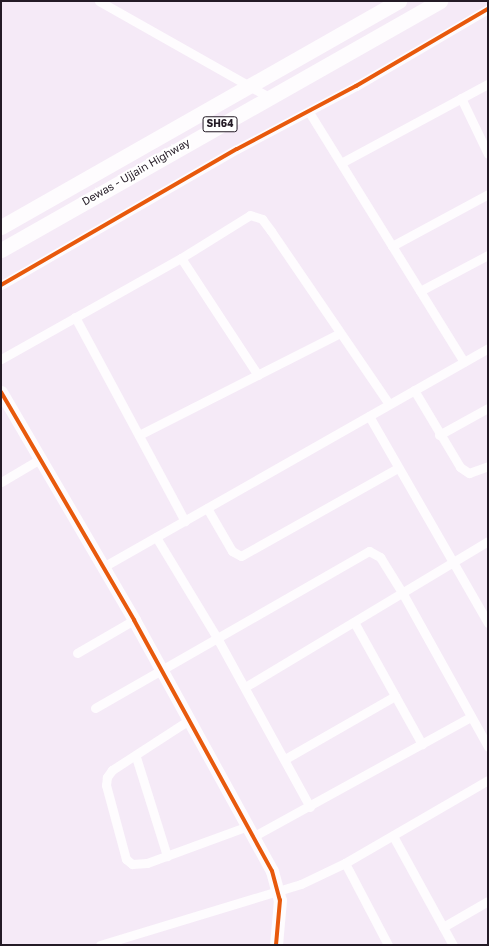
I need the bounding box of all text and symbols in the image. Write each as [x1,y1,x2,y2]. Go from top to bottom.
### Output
road number: SH64 [202,116,238,132]
street label: Dewas - Ujjain Highway [80,136,192,208]

